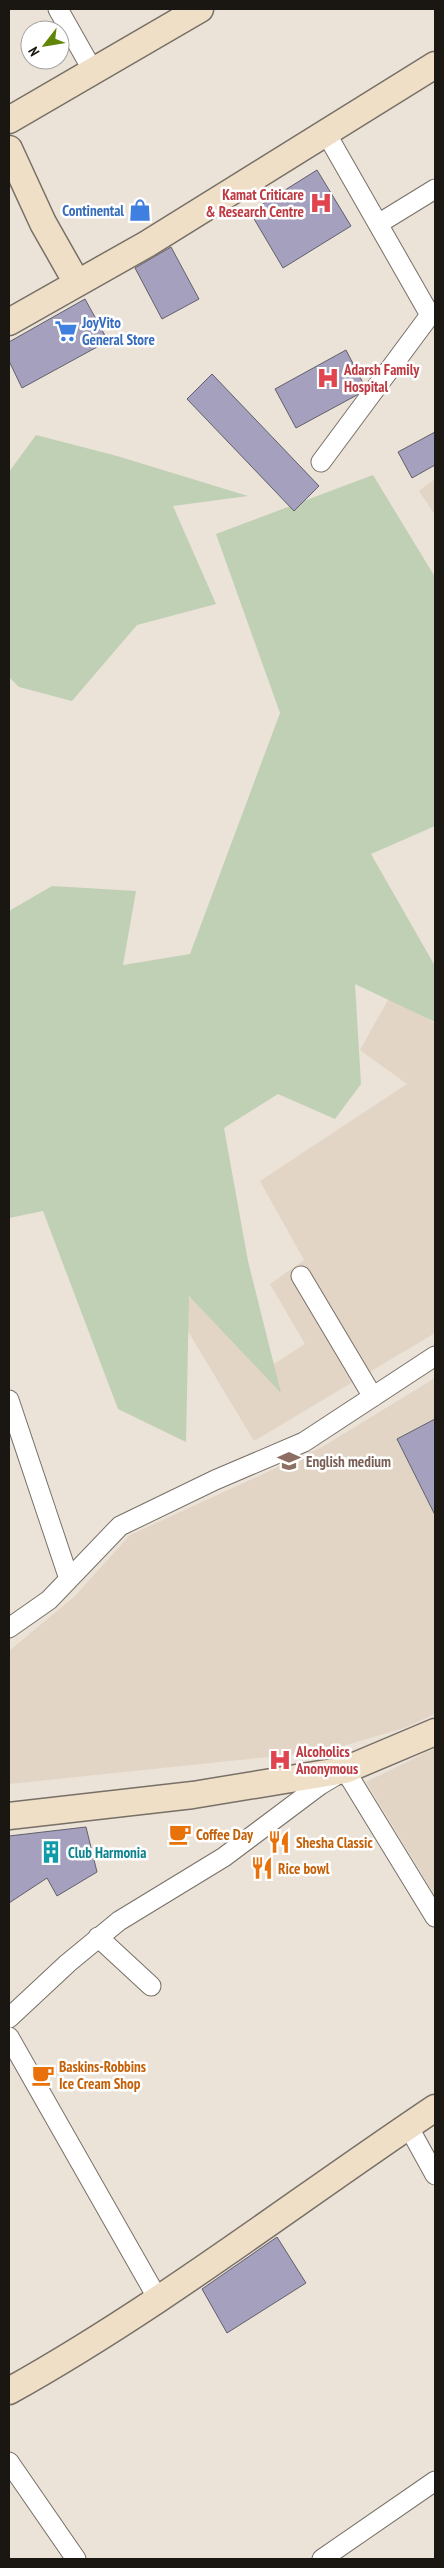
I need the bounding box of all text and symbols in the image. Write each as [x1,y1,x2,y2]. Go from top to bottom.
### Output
north arrow [20,20,70,70]
text: N [24,44,44,60]
place label: Kamat Criticare & Research Centre [206,185,304,221]
hospital icon: Kamat Criticare & Research Centre [308,190,334,216]
shop icon: Continental [127,197,153,223]
place label: Continental [62,201,124,220]
place label: JoyVito General Store [81,313,155,349]
supermarket icon: JoyVito General Store [53,318,79,344]
place label: Adarsh Family Hospital [343,360,420,396]
hospital icon: Adarsh Family Hospital [315,365,341,391]
school or university icon: English medium [276,1448,302,1474]
place label: English medium [306,1452,391,1471]
place label: Alcoholics Anonymous [295,1742,358,1778]
hospital icon: Alcoholics Anonymous [267,1747,293,1773]
cafe icon: Coffee Day [167,1821,193,1847]
place label: Coffee Day [196,1825,254,1844]
restaurant icon: Shesha Classic [266,1829,292,1855]
place label: Shesha Classic [296,1833,373,1852]
building icon: Club Harmonia [38,1839,64,1865]
place label: Club Harmonia [68,1843,146,1862]
restaurant icon: Rice bowl [249,1855,275,1881]
place label: Rice bowl [278,1859,330,1878]
place label: Baskins-Robbins Ice Cream Shop [59,2057,146,2093]
cafe icon: Baskins-Robbins Ice Cream Shop [30,2062,56,2088]

